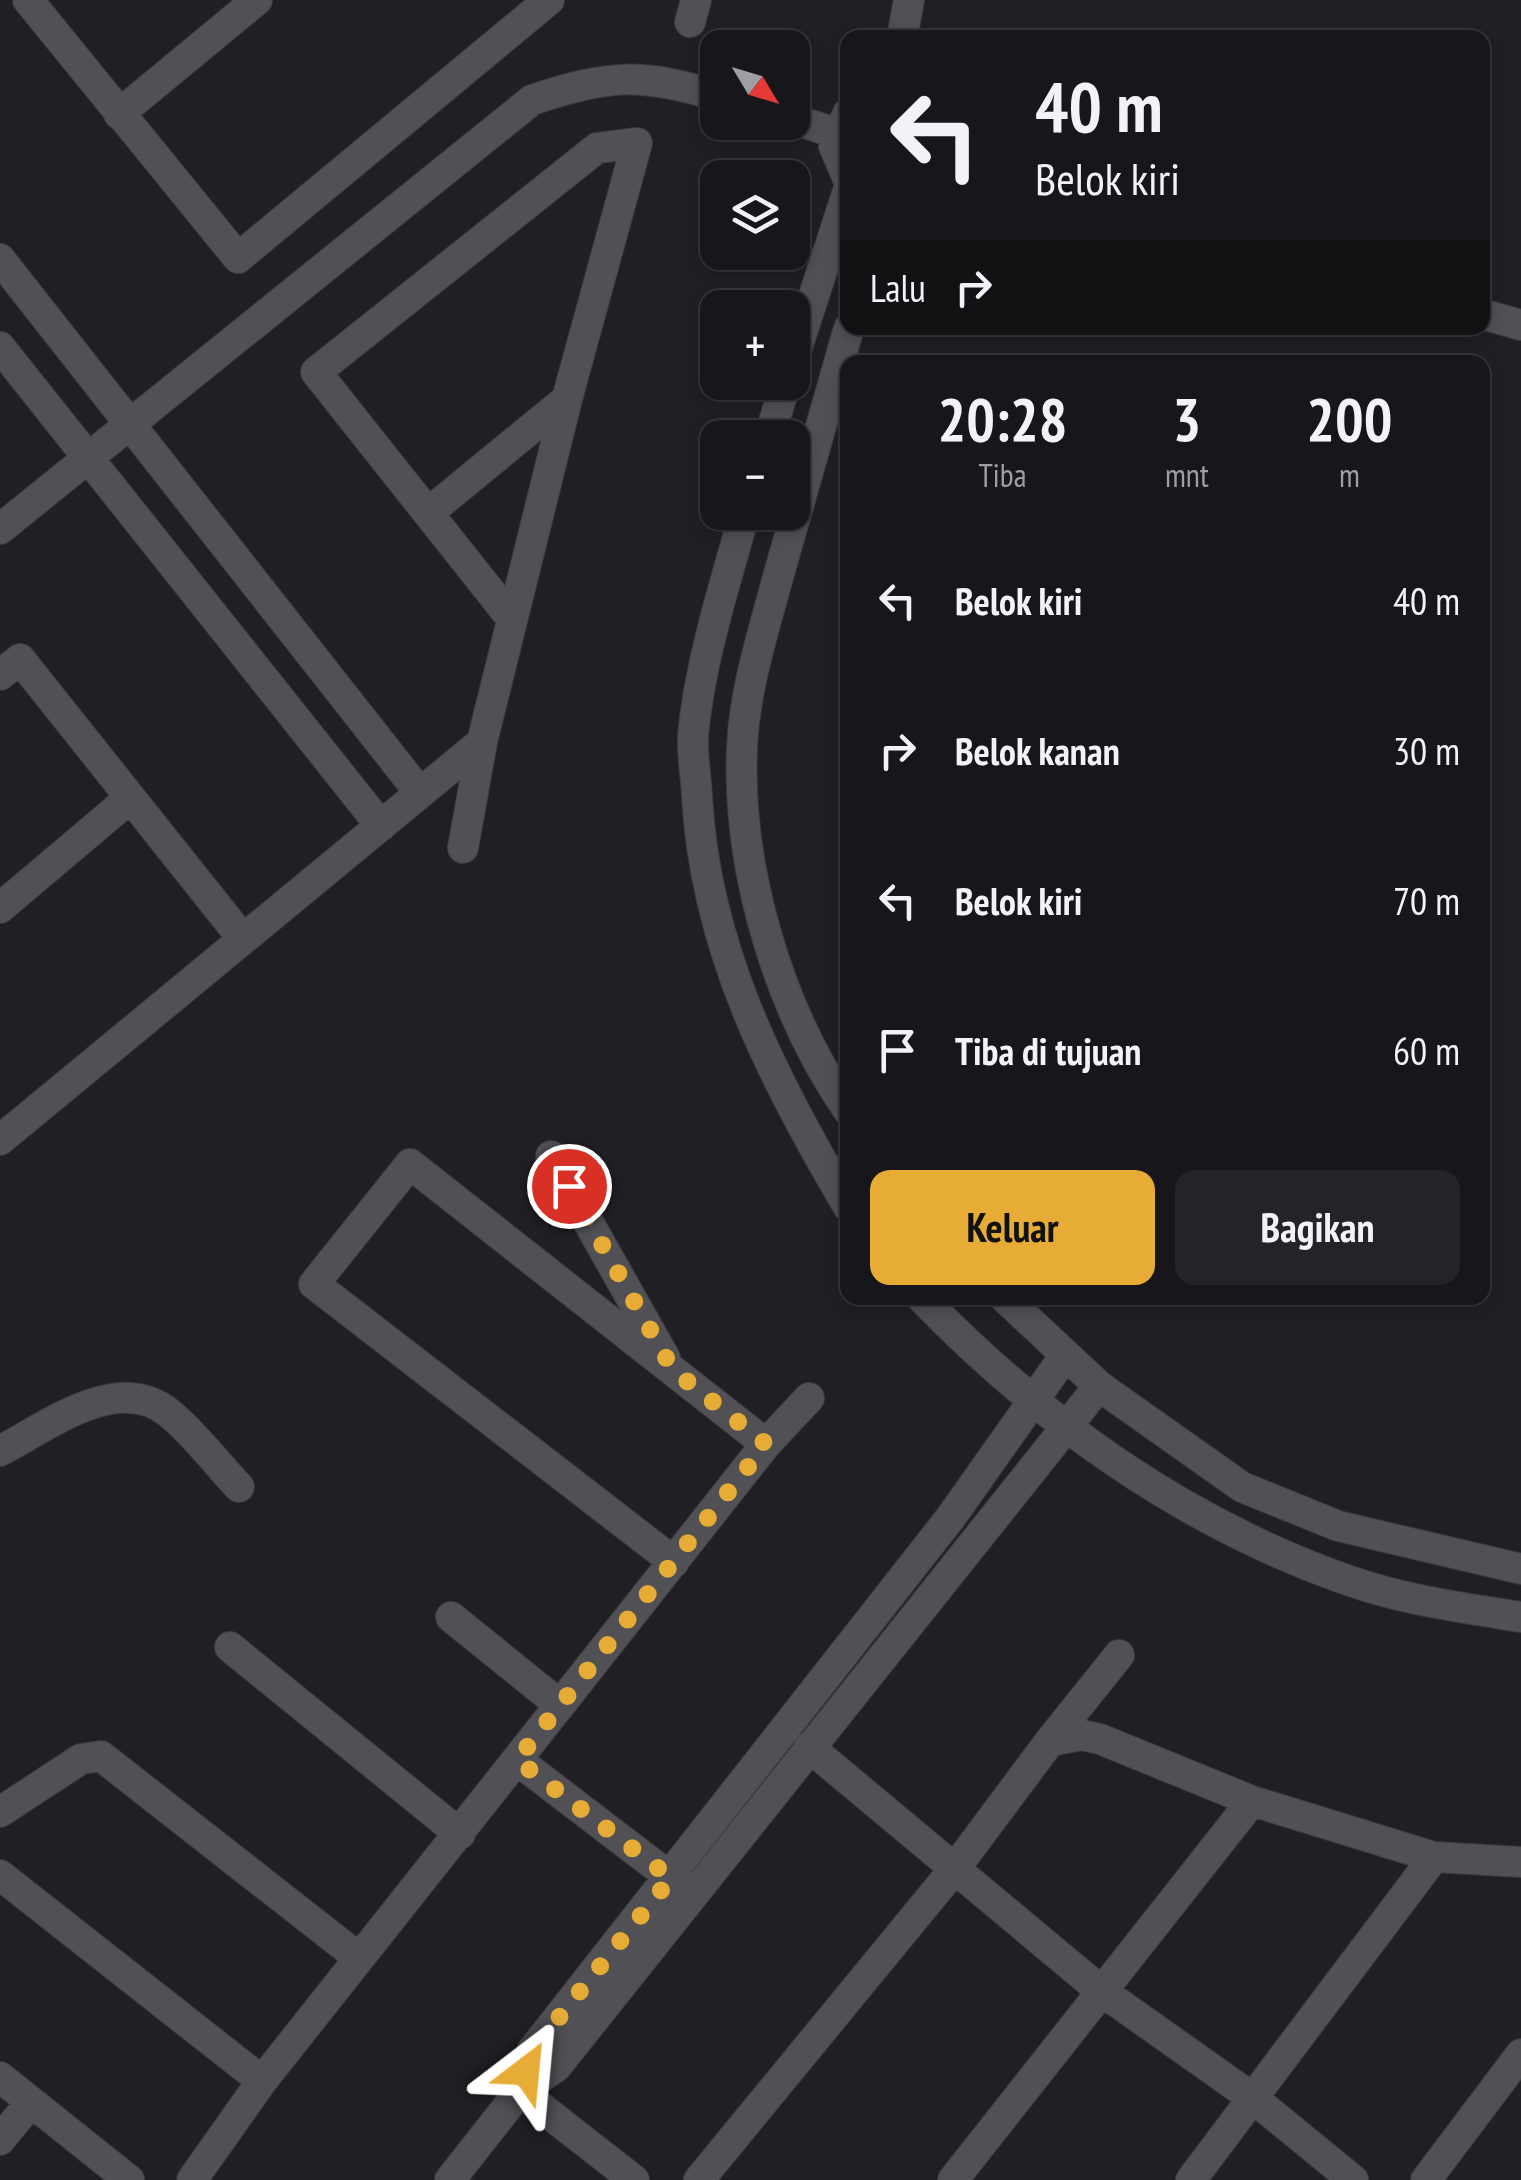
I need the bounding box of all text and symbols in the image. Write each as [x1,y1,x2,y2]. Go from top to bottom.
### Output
north arrow [700,30,810,140]
map controls [700,30,810,530]
text: 40 m [1035,61,1163,151]
icon: left [870,70,1000,200]
text: Belok kiri [1035,149,1180,207]
button: layers [700,160,810,270]
icon: right [946,260,1001,315]
text: Lalu [870,263,926,312]
button: + [700,290,810,400]
text: 20:28 [938,380,1067,458]
text: 3 [1173,380,1201,458]
text: 200 [1306,380,1392,458]
button: − [700,420,810,530]
text: Tiba [979,454,1026,496]
text: mnt [1165,454,1209,496]
text: m [1339,454,1360,496]
icon: left [870,573,925,628]
text: Belok kiri [955,576,1082,625]
text: 40 m [1393,576,1460,625]
icon: right [870,723,925,778]
text: Belok kanan [955,726,1120,775]
text: 30 m [1393,726,1460,775]
icon: left [870,873,925,928]
text: Belok kiri [955,876,1082,925]
text: 70 m [1393,876,1460,925]
icon: arrive [870,1023,925,1078]
text: Tiba di tujuan [955,1026,1141,1075]
text: 60 m [1393,1026,1460,1075]
pin [527,1144,612,1229]
icon: arrive [542,1159,597,1214]
button: Keluar [870,1170,1155,1285]
button: Bagikan [1175,1170,1460,1285]
position arrow [474,2019,578,2123]

